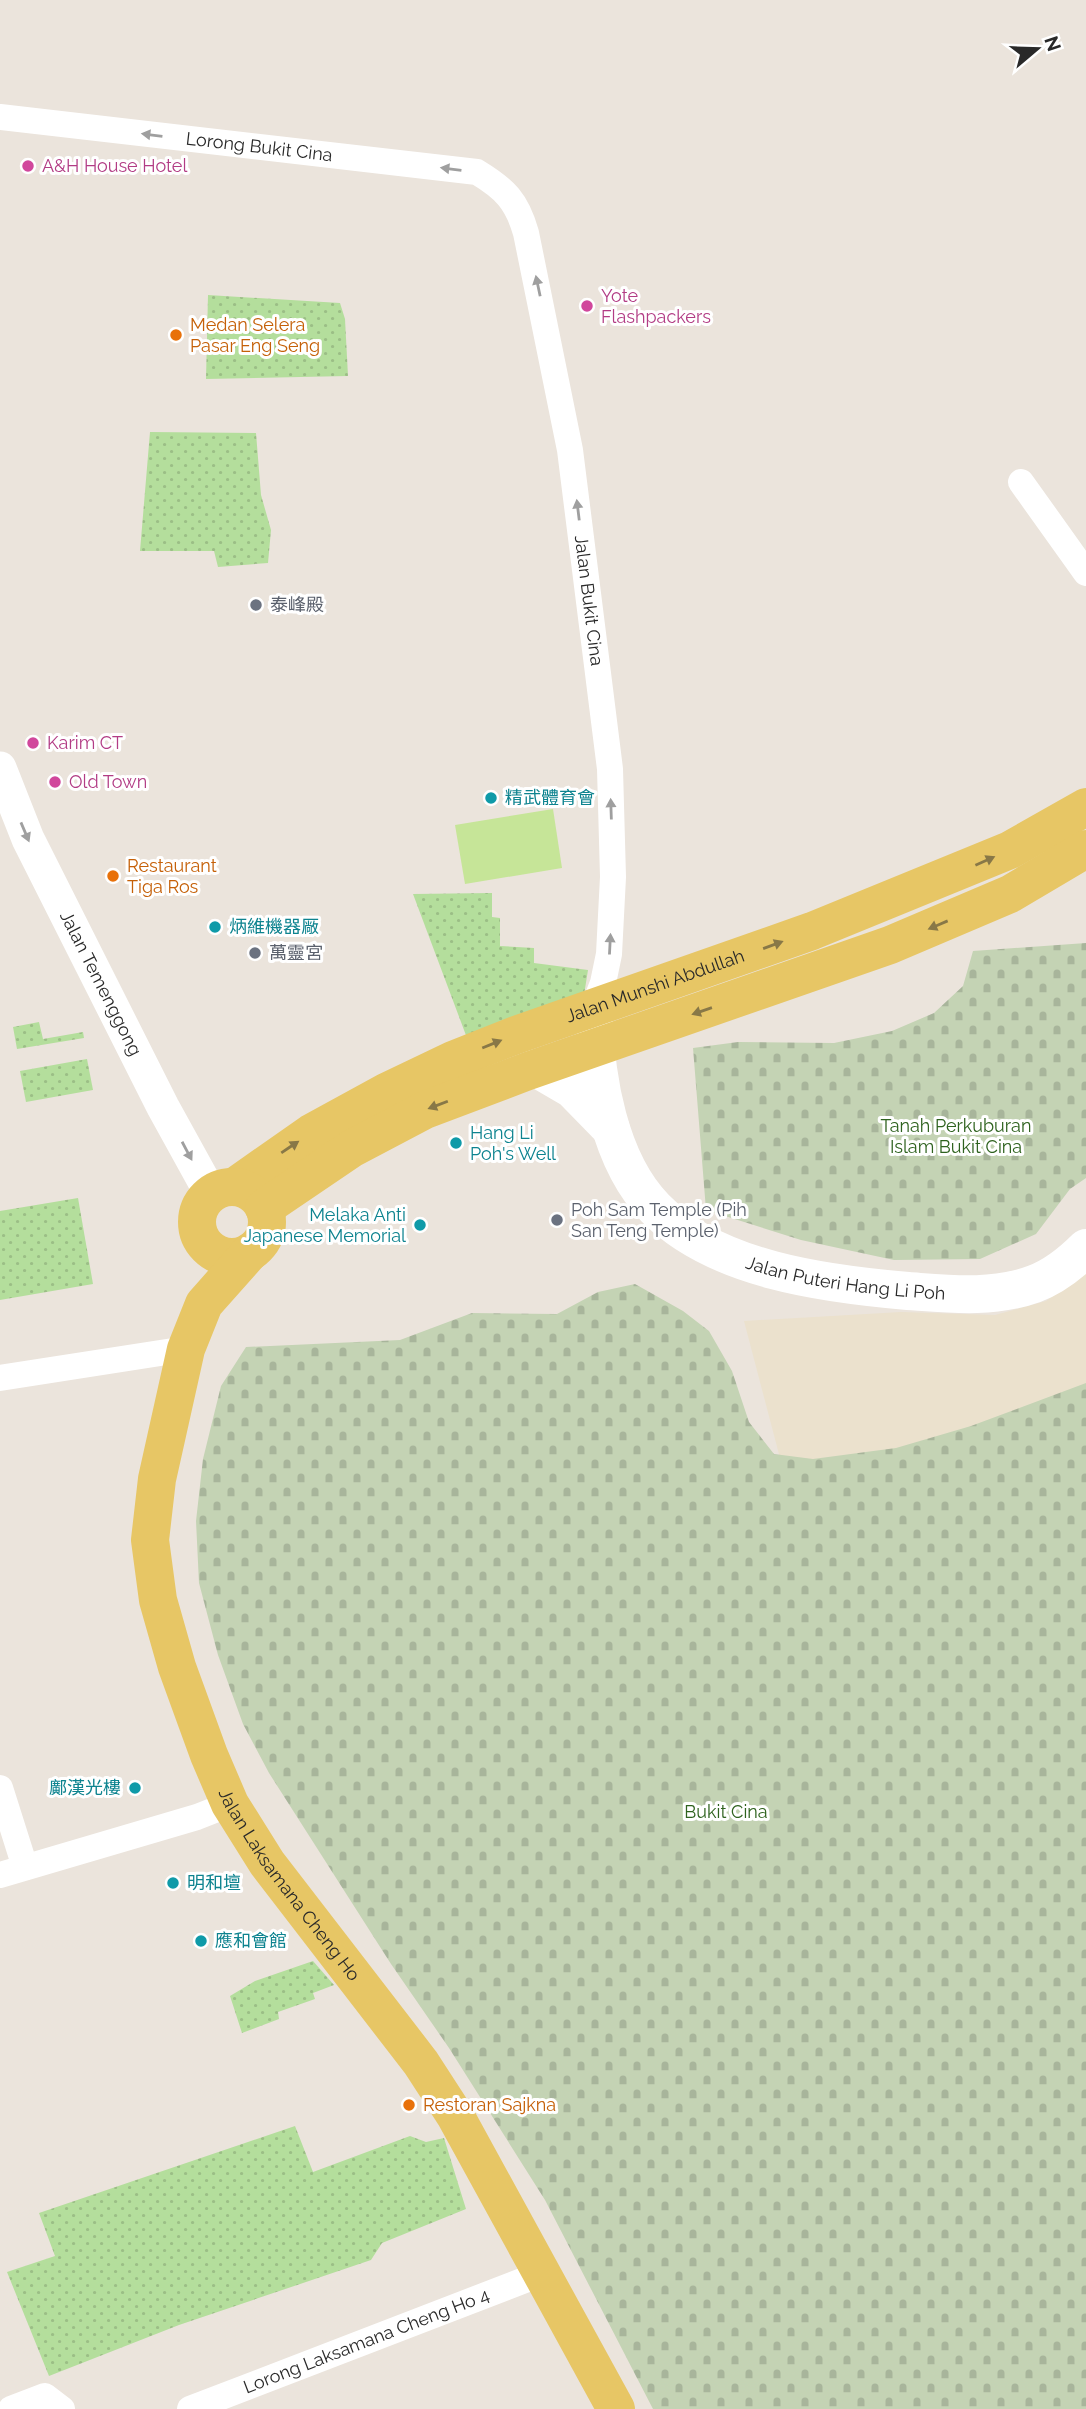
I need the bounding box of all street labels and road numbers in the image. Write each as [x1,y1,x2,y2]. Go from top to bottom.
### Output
street label: Lorong Bukit Cina [185,128,334,165]
street label: Jalan Bukit Cina [571,534,608,667]
street label: Jalan Temenggong [56,907,146,1059]
street label: Jalan Munshi Abdullah [563,945,747,1027]
street label: Jalan Puteri Hang Li Poh [743,1252,946,1304]
street label: Jalan Laksamana Cheng Ho [215,1785,365,1985]
street label: Lorong Laksamana Cheng Ho 4 [240,2284,492,2397]

